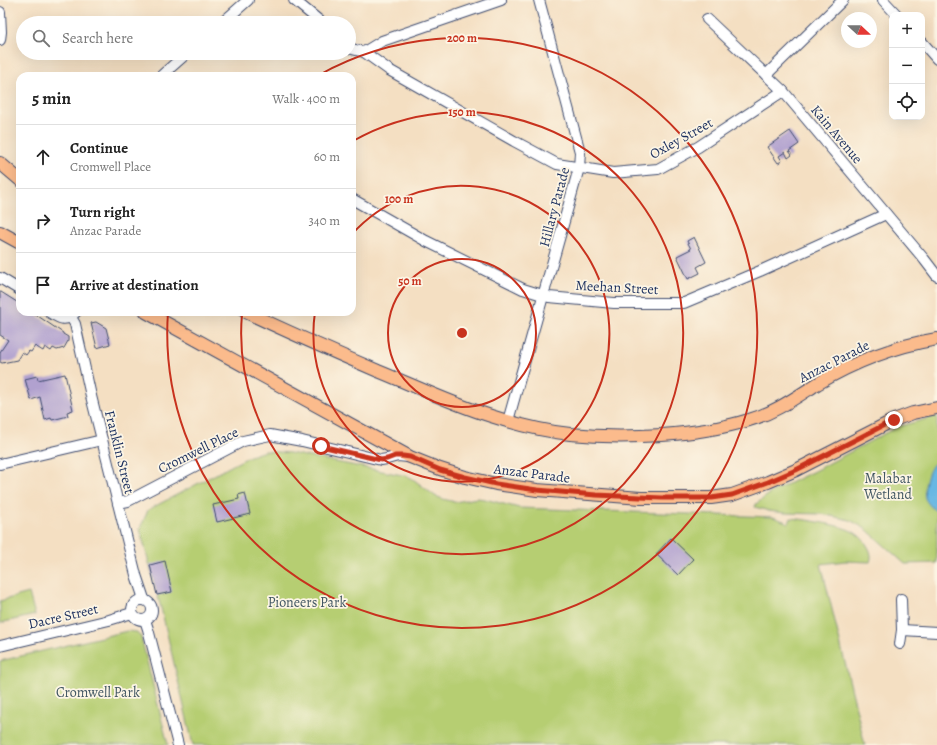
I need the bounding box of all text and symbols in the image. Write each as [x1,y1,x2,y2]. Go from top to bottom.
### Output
north arrow [841,12,877,48]
map controls [889,12,925,120]
button: + [889,12,925,48]
search box [16,16,356,60]
icon: search [30,27,52,49]
text: Search here [62,28,133,48]
text: 200 m [447,30,477,46]
button: − [889,48,925,84]
button: locate [889,84,925,120]
text: 5 min [32,87,71,110]
text: Walk · 400 m [272,90,340,107]
street label: Kain Avenue [806,101,867,168]
text: 150 m [448,104,476,120]
street label: Oxley Street [646,113,717,164]
text: Continue [70,138,128,158]
icon: ahead [32,146,54,168]
text: 60 m [314,148,340,165]
text: Cromwell Place [70,158,151,175]
street label: Hillary Parade [535,165,574,249]
text: 100 m [385,191,413,207]
text: Turn right [70,202,135,222]
icon: right [32,210,54,232]
text: 340 m [308,212,340,229]
text: Anzac Parade [70,222,141,239]
text: 50 m [398,273,422,289]
icon: arrive [32,274,54,296]
text: Arrive at destination [70,275,199,295]
street label: Meehan Street [575,276,659,299]
centre of rings [455,326,469,340]
street label: Anzac Parade [795,336,873,388]
street label: Franklin Street [100,408,139,496]
route end [885,411,903,429]
street label: Cromwell Place [155,423,242,478]
route start [312,437,330,455]
street label: Anzac Parade [492,459,571,488]
park label: Malabar Wetland [863,469,912,504]
park label: Pioneers Park [268,593,346,612]
street label: Dacre Street [26,599,100,634]
park label: Cromwell Park [56,683,140,702]

